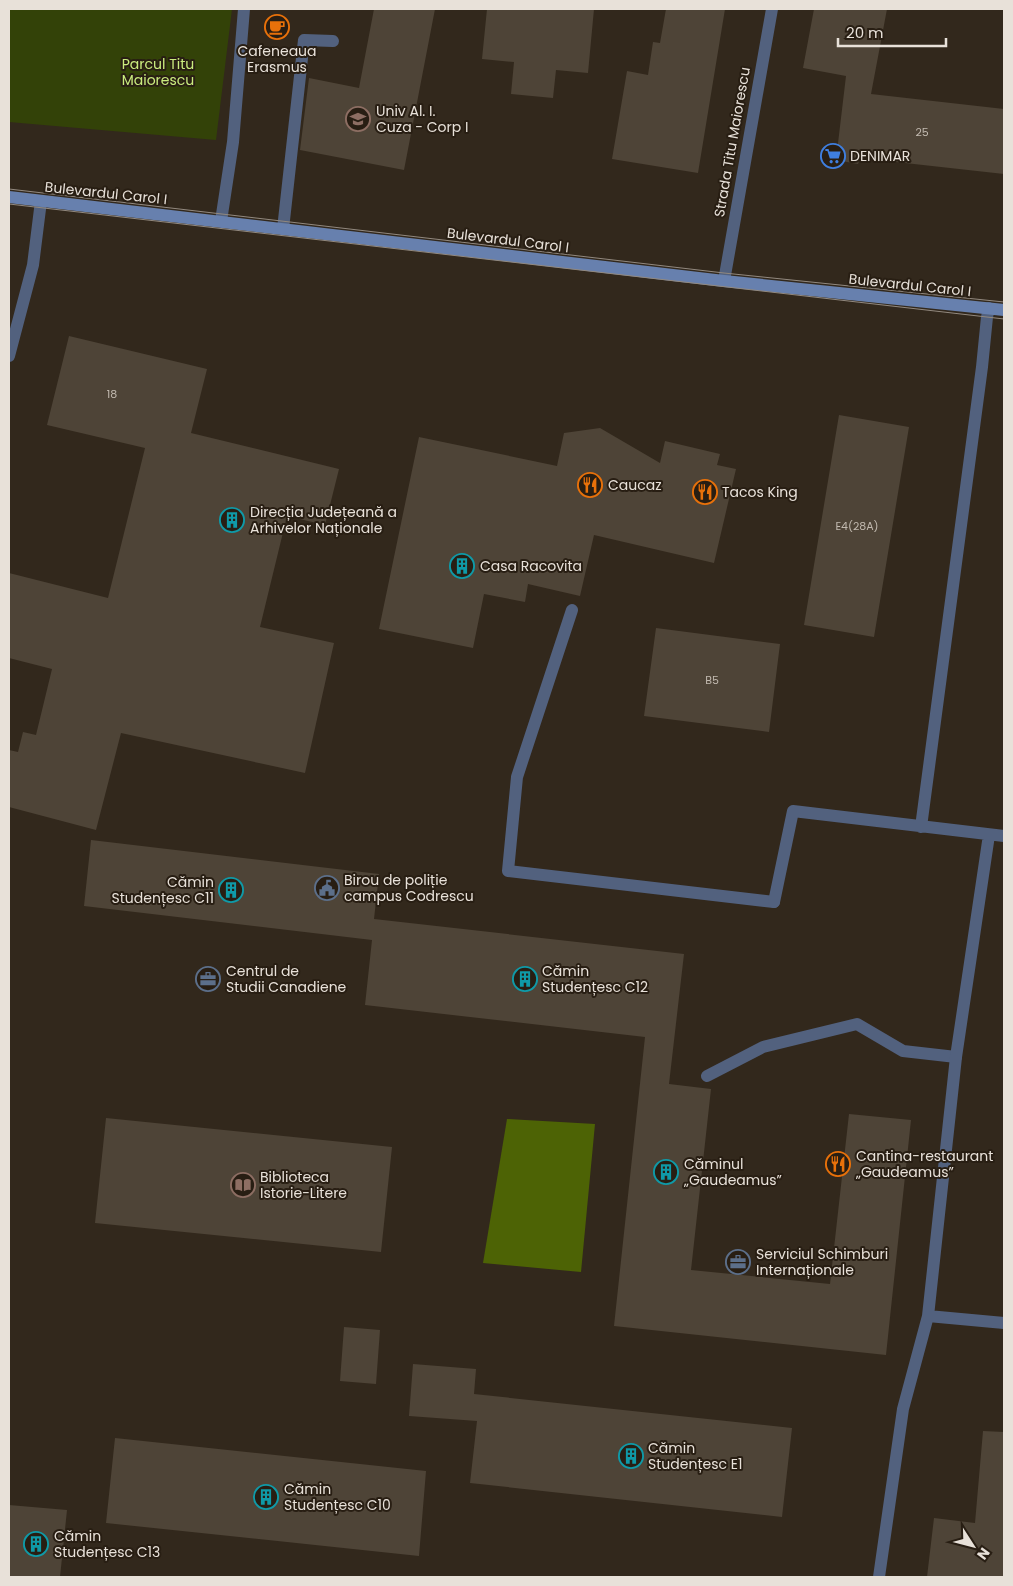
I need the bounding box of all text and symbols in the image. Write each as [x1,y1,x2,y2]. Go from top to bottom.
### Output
cafe icon: Cafeneaua Erasmus [264,14,290,40]
scale bar [838,15,946,47]
text: 20 m [846,22,884,43]
place label: Cafeneaua Erasmus [237,41,317,77]
park label: Parcul Titu Maiorescu [122,54,194,90]
street label: Strada Titu Maiorescu [709,65,755,219]
place label: Univ Al. I. Cuza - Corp I [376,101,468,137]
school or university icon: Univ Al. I. Cuza - Corp I [345,106,371,132]
house number: 25 [915,124,929,140]
supermarket icon: DENIMAR [820,143,846,169]
place label: DENIMAR [850,146,910,166]
street label: Bulevardul Carol I [44,177,168,209]
street label: Bulevardul Carol I [446,223,570,257]
street label: Bulevardul Carol I [848,269,972,301]
house number: 18 [107,386,117,402]
restaurant icon: Caucaz [577,472,603,498]
place label: Caucaz [608,475,662,495]
restaurant icon: Tacos King [692,479,718,505]
place label: Tacos King [722,482,798,502]
place label: Direcția Județeană a Arhivelor Naționale [250,502,397,538]
building icon: Direcția Județeană a Arhivelor Naționale [219,507,245,533]
house number: E4(28A) [835,518,879,534]
building icon: Casa Racovita [449,553,475,579]
place label: Casa Racovita [480,556,582,576]
house number: B5 [705,672,719,688]
place label: Birou de poliție campus Codrescu [344,870,474,906]
place label: Cămin Studențesc C11 [112,872,214,908]
public building icon: Birou de poliție campus Codrescu [314,875,340,901]
building icon: Cămin Studențesc C11 [218,877,244,903]
place label: Centrul de Studii Canadiene [226,961,347,997]
place label: Cămin Studențesc C12 [542,961,648,997]
office icon: Centrul de Studii Canadiene [195,966,221,992]
building icon: Cămin Studențesc C12 [512,966,538,992]
place label: Cantina-restaurant „Gaudeamus” [855,1146,993,1182]
restaurant icon: Cantina-restaurant „Gaudeamus” [825,1151,851,1177]
place label: Căminul „Gaudeamus” [683,1154,782,1190]
building icon: Căminul „Gaudeamus” [653,1159,679,1185]
place label: Biblioteca Istorie-Litere [260,1167,347,1203]
library icon: Biblioteca Istorie-Litere [230,1172,256,1198]
place label: Serviciul Schimburi Internaționale [756,1244,888,1280]
office icon: Serviciul Schimburi Internaționale [725,1249,751,1275]
place label: Cămin Studențesc E1 [648,1438,742,1474]
building icon: Cămin Studențesc E1 [618,1443,644,1469]
place label: Cămin Studențesc C10 [284,1479,391,1515]
building icon: Cămin Studențesc C10 [253,1484,279,1510]
north arrow [948,1521,998,1571]
place label: Cămin Studențesc C13 [54,1526,160,1562]
building icon: Cămin Studențesc C13 [23,1531,49,1557]
text: N [972,1544,995,1564]

